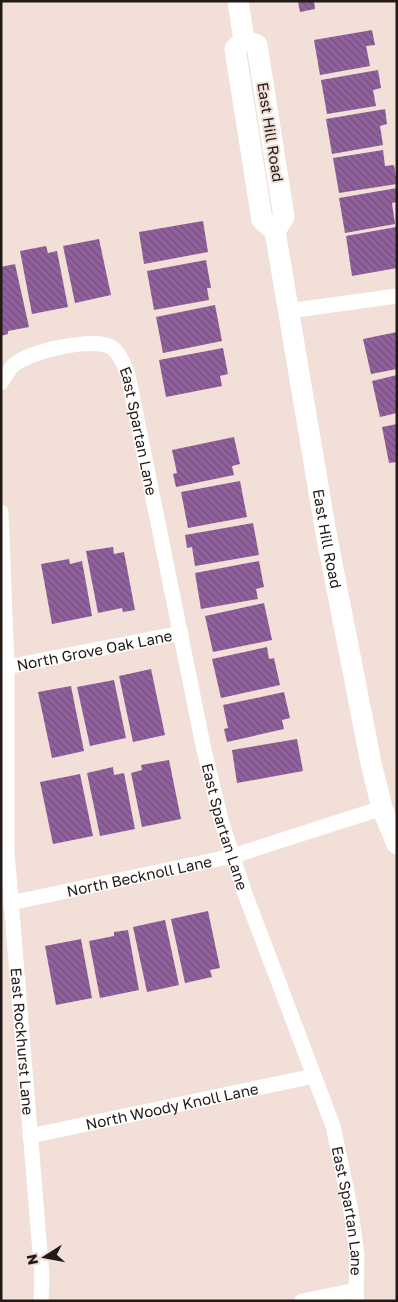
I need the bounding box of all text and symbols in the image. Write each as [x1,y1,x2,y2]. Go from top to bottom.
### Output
street label: East Hill Road [254,81,288,183]
street label: East Spartan Lane [116,364,161,497]
street label: East Hill Road [310,487,346,590]
street label: North Grove Oak Lane [15,626,174,674]
street label: East Spartan Lane [198,761,252,892]
street label: North Becknoll Lane [65,852,214,900]
street label: East Rockhurst Lane [8,967,38,1116]
street label: North Woody Knoll Lane [84,1079,260,1133]
street label: East Spartan Lane [328,1144,366,1276]
north arrow [20,1232,70,1282]
text: N [22,1253,41,1266]

